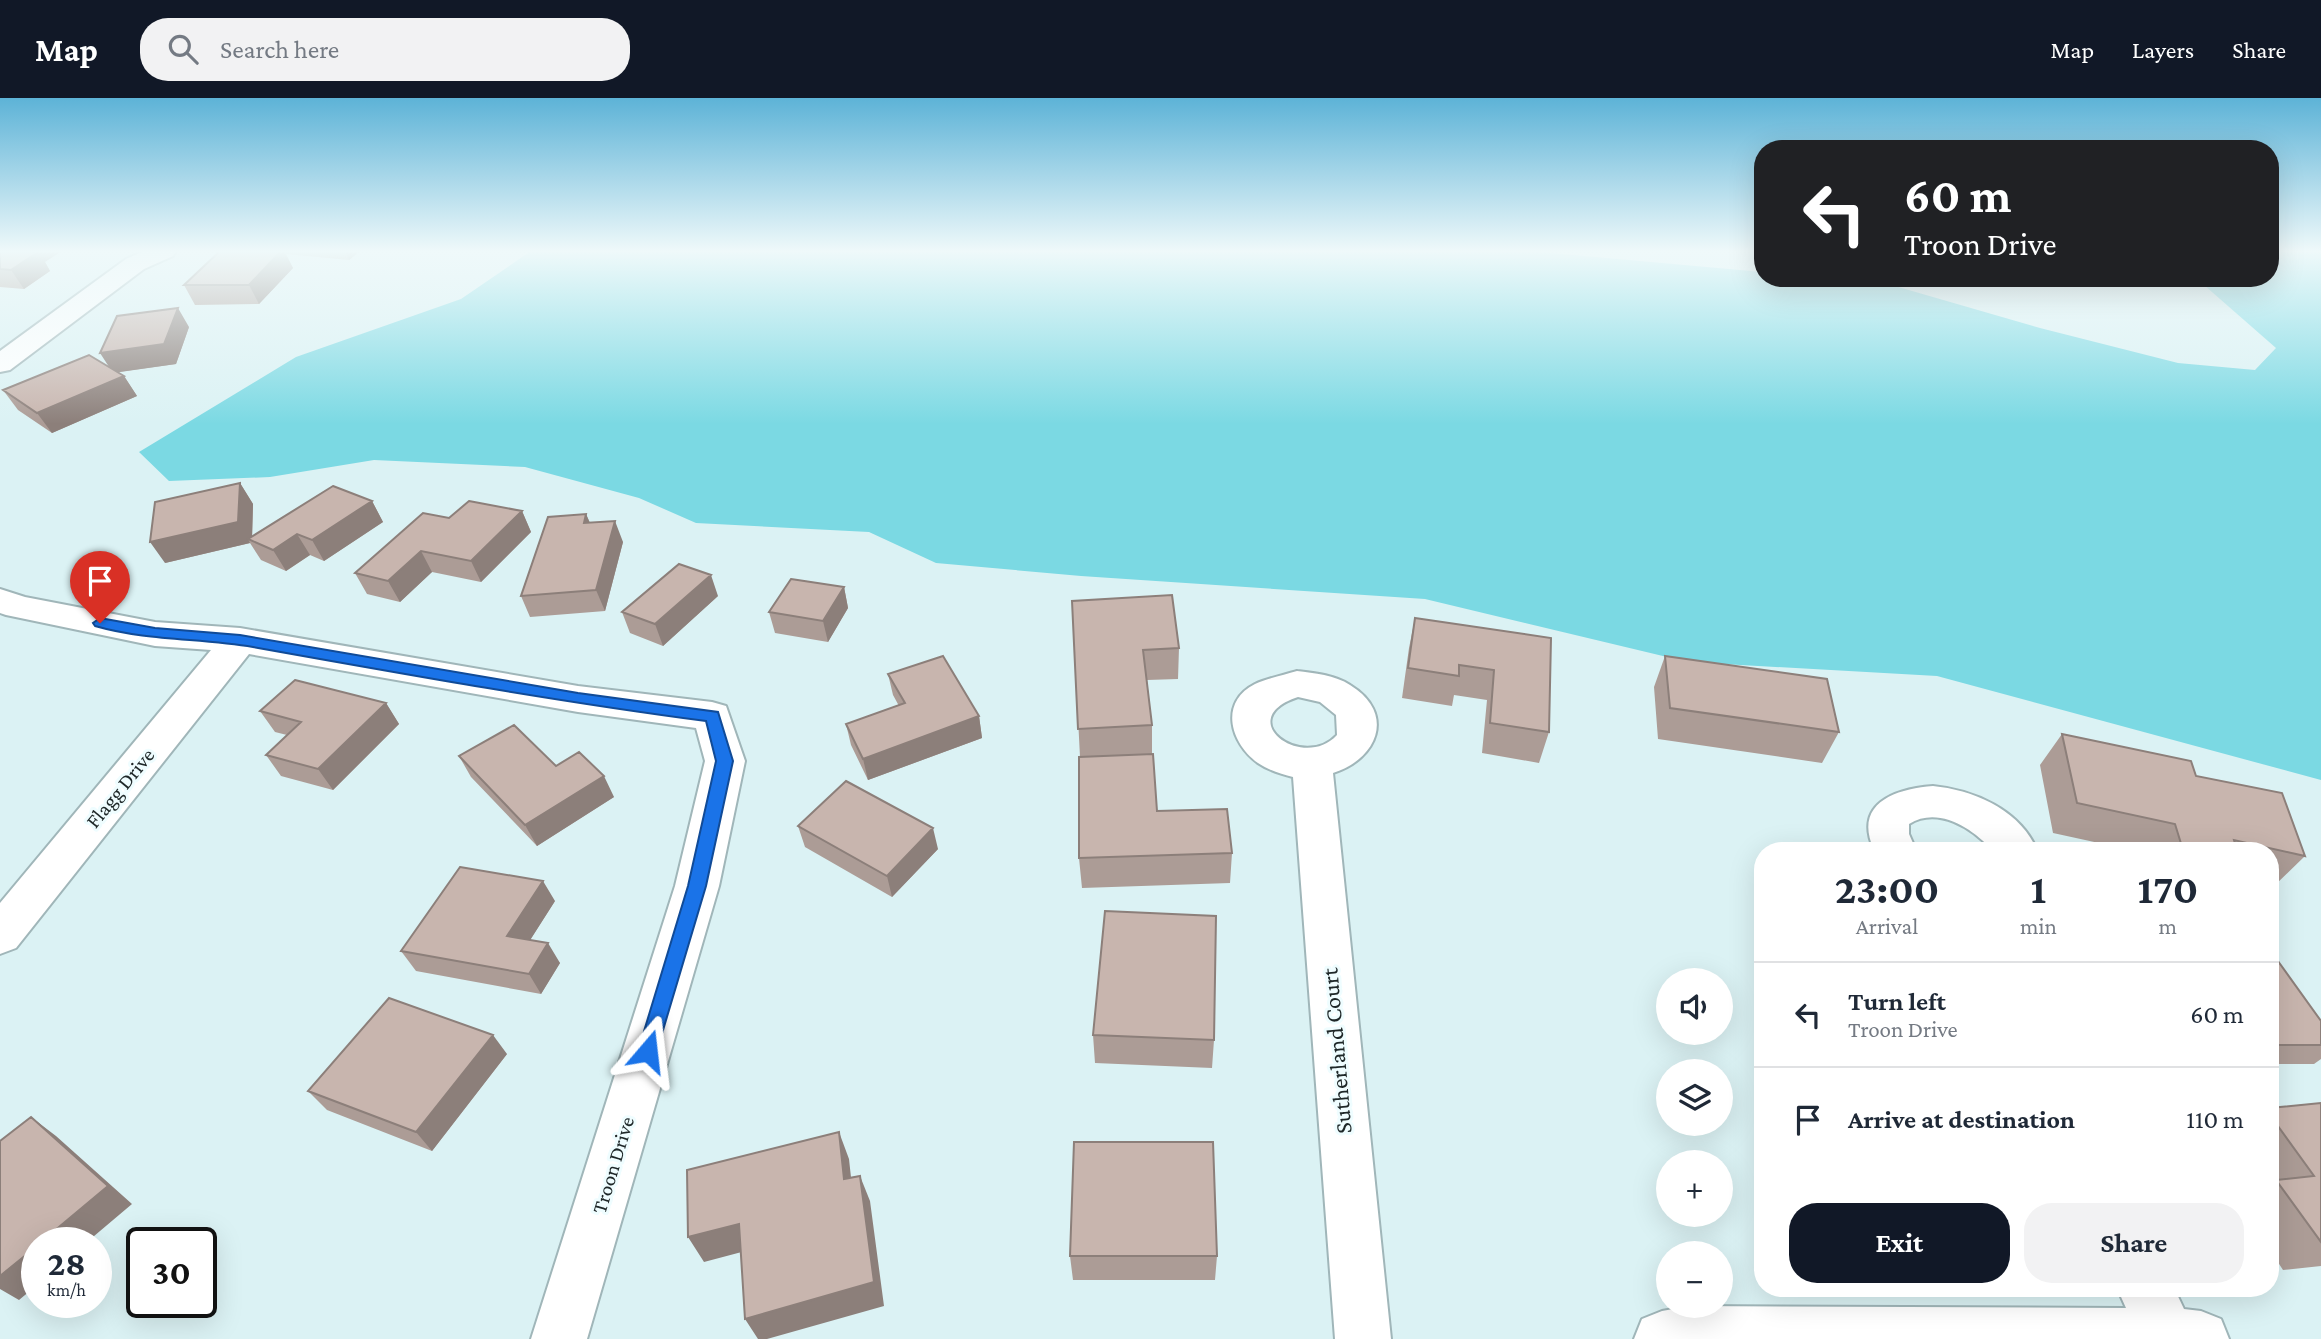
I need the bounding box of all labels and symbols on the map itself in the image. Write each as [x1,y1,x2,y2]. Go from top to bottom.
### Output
pin [70,551,130,623]
street label: Flagg Drive [81,743,159,833]
street label: Sutherland Court [1315,966,1357,1135]
position arrow [611,1014,685,1088]
street label: Troon Drive [587,1114,639,1216]
speed limit sign: 30 [126,1227,217,1318]

